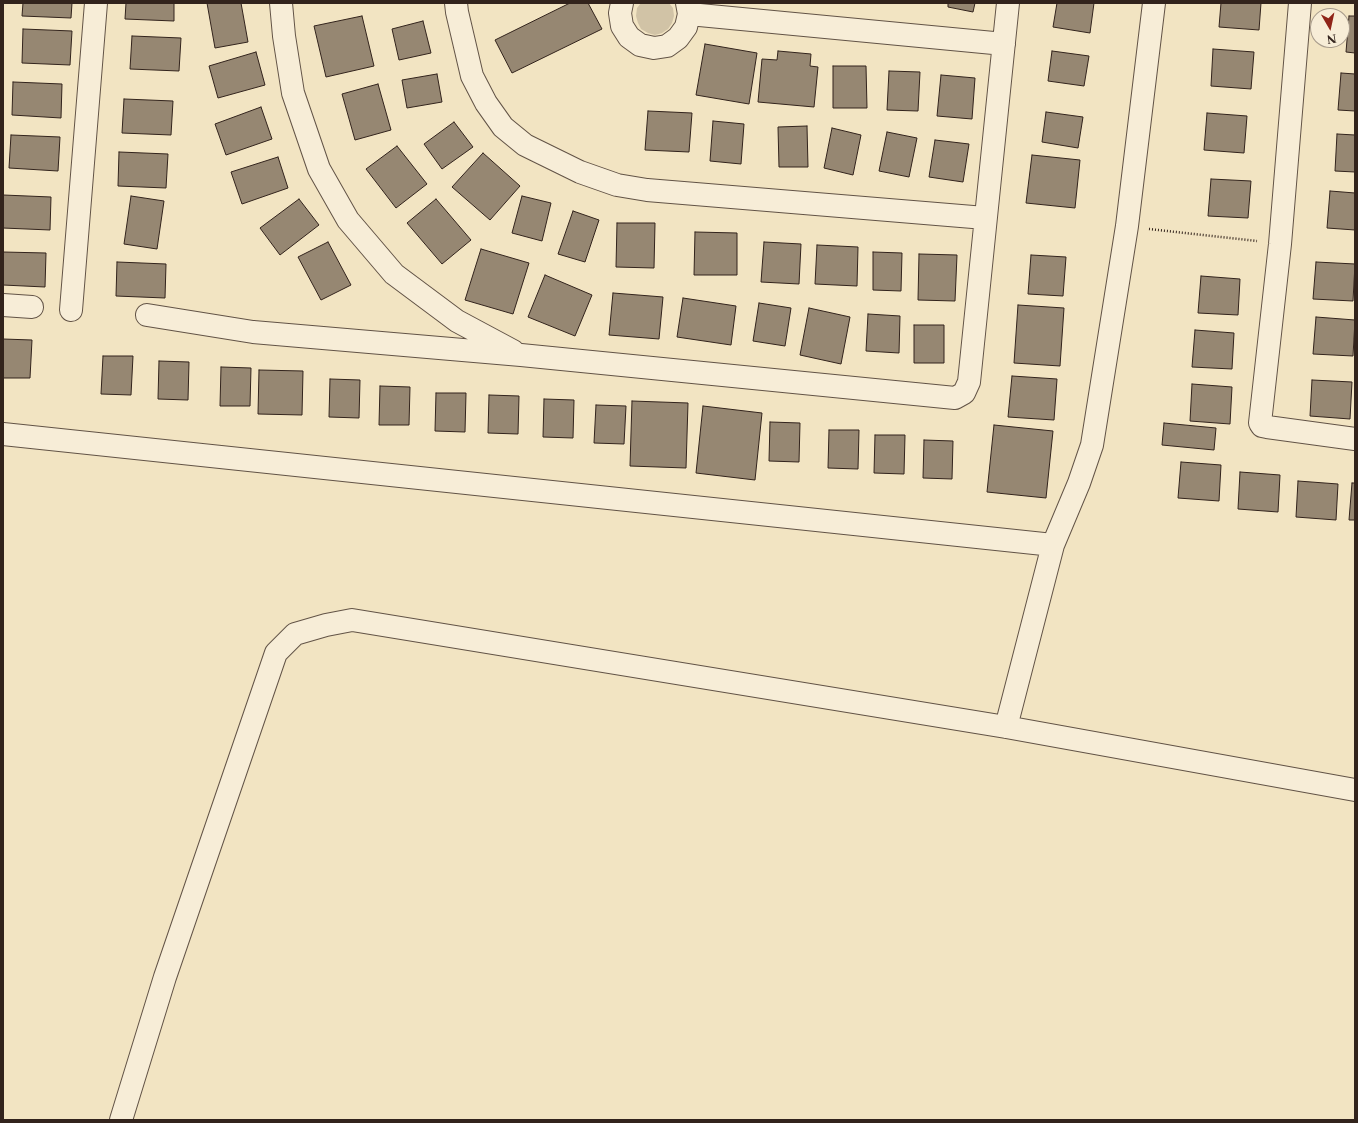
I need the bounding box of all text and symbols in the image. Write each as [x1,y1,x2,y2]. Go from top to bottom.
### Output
north arrow [1310,8,1350,48]
text: N [1326,31,1338,47]

